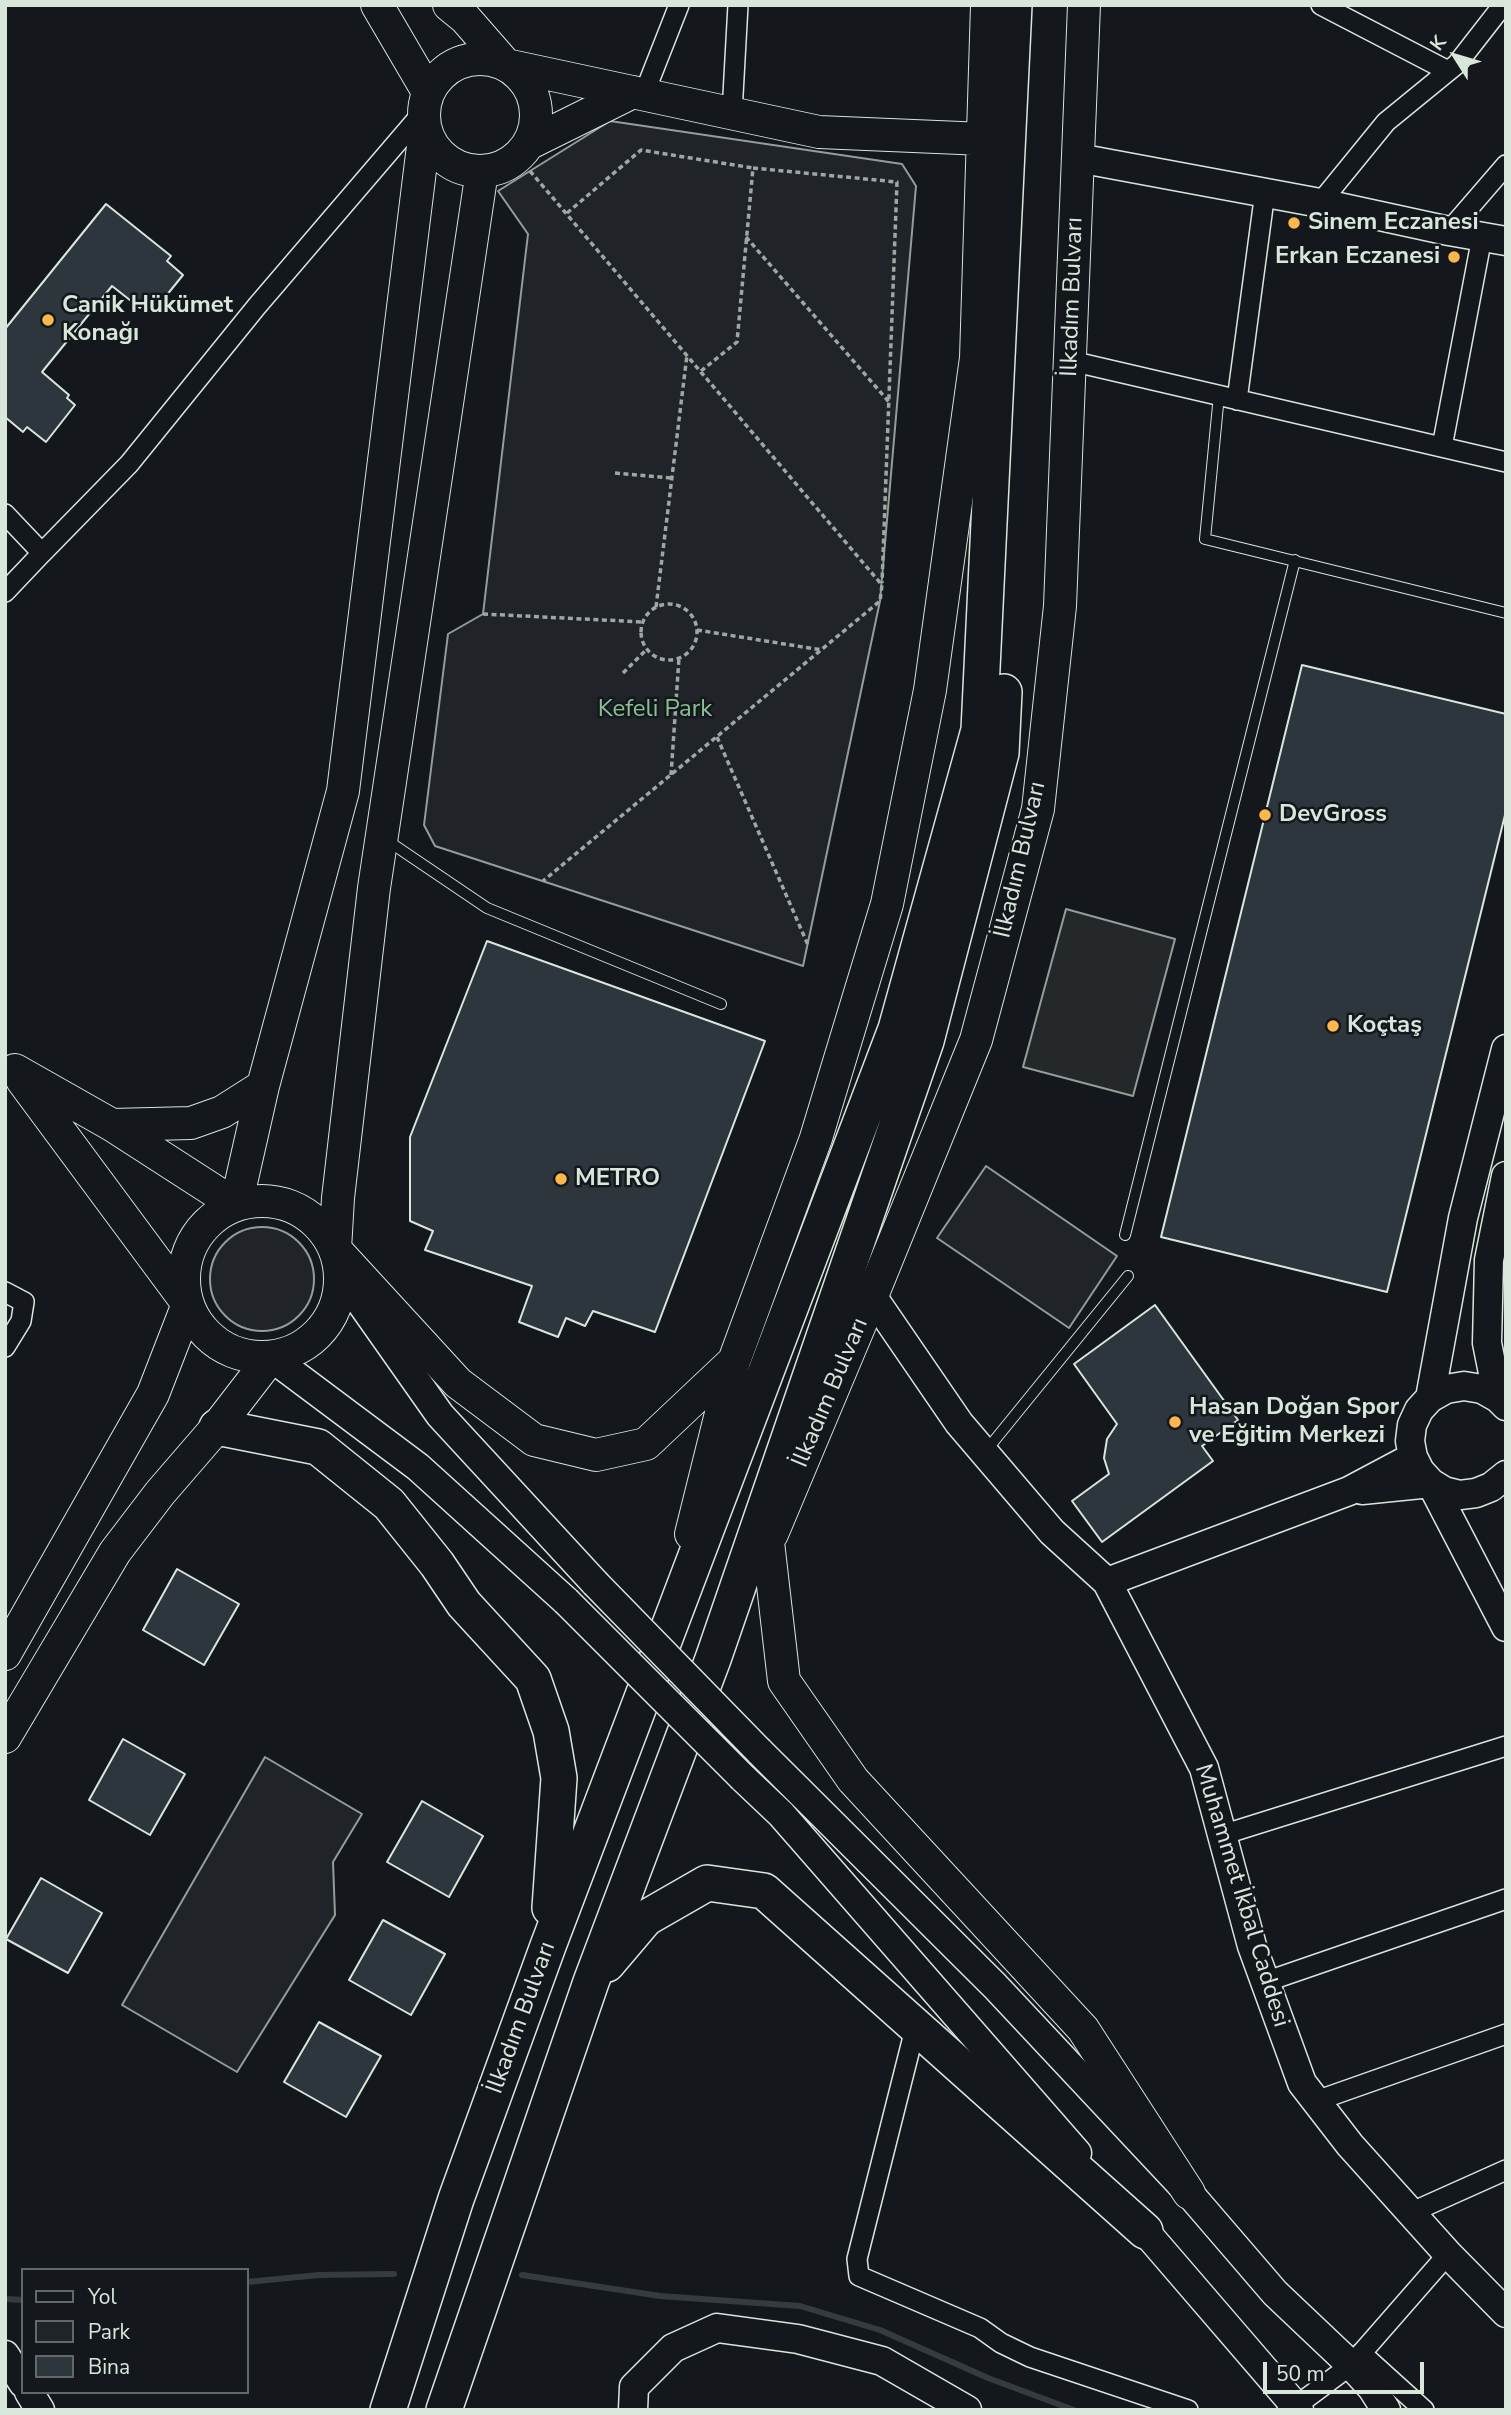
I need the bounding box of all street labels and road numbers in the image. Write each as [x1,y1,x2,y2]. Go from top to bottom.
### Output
street label: İlkadım Bulvarı [1056,217,1090,377]
street label: İlkadım Bulvarı [989,779,1053,941]
street label: İlkadım Bulvarı [787,1314,875,1472]
street label: Muhammet İkbal Caddesi [1187,1761,1295,2031]
street label: İlkadım Bulvarı [481,1938,563,2098]

